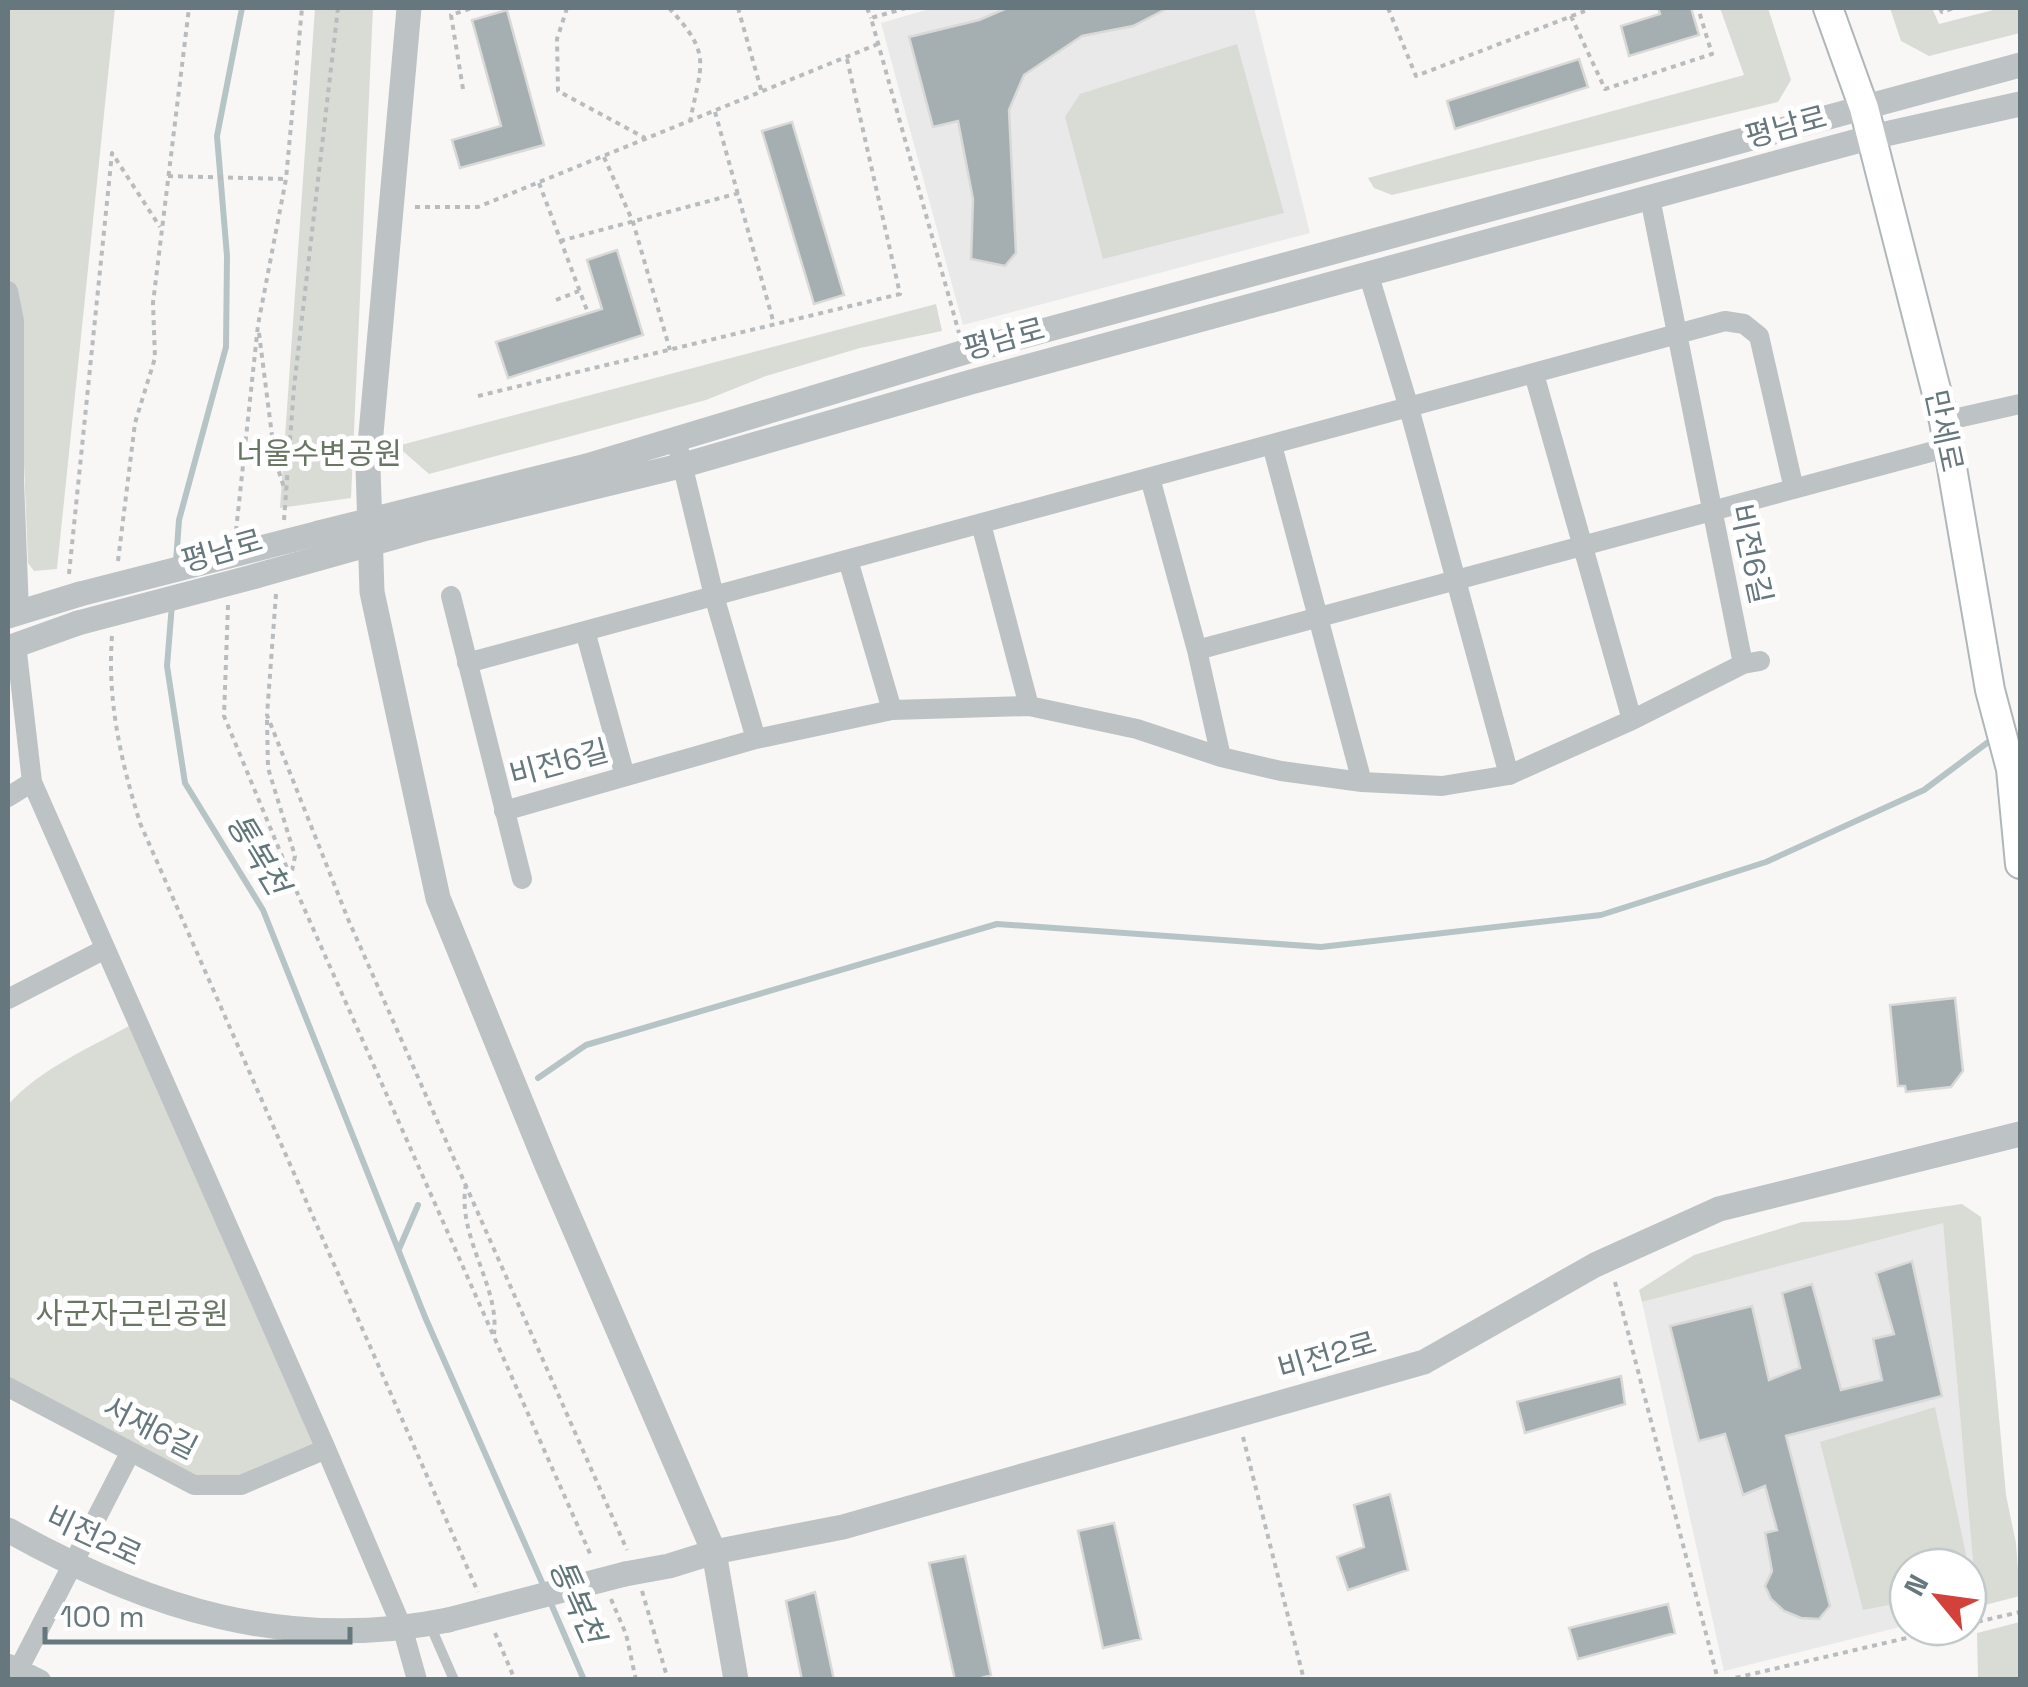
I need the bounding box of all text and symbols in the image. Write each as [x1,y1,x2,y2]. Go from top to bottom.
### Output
street label: 평남로 [1741,97,1831,156]
street label: 평남로 [959,309,1049,368]
street label: 만세로 [1917,386,1972,475]
park label: 너울수변공원 [236,434,402,473]
street label: 비전6길 [1722,500,1781,607]
street label: 평남로 [177,520,267,581]
street label: 비전6길 [505,731,613,794]
water label: 통복천 [218,806,300,905]
park label: 사군자근린공원 [35,1294,229,1333]
street label: 비전2로 [1273,1323,1381,1388]
street label: 서재6길 [96,1387,204,1468]
street label: 비전2로 [40,1497,148,1575]
north arrow [1888,1547,1988,1647]
water label: 통복천 [541,1553,615,1653]
text: N [1896,1568,1936,1602]
scale bar [45,1582,350,1644]
text: 100 m [60,1597,145,1636]

